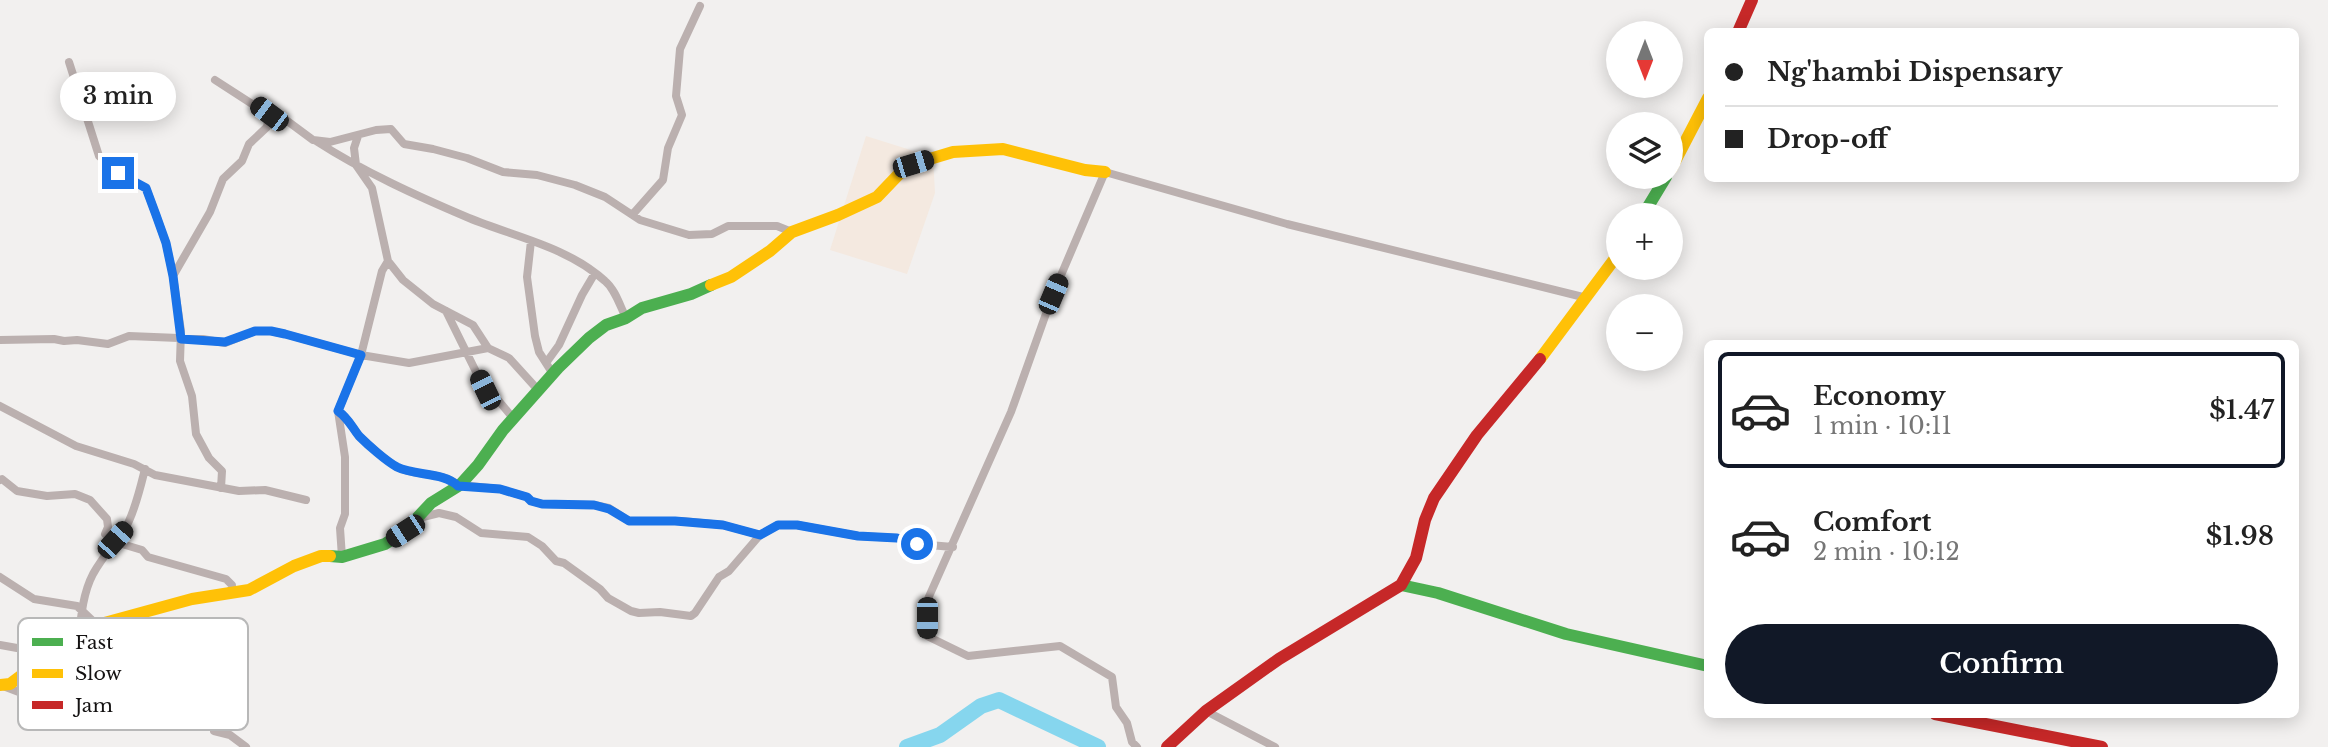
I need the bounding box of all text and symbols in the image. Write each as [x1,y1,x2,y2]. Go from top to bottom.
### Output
north arrow [1606,21,1684,98]
map controls [1606,21,1683,371]
text: Ng'hambi Dispensary [1767,56,2063,88]
callout: 3 min [60,72,176,120]
text: 3 min [83,82,153,110]
car [246,93,293,135]
button: layers [1606,112,1683,189]
text: Drop-off [1767,123,1888,155]
car [890,148,937,180]
route end [102,157,134,189]
button: + [1606,203,1683,280]
car [1036,271,1071,317]
button: − [1606,294,1683,371]
car [467,367,504,413]
icon: car [1729,379,1792,442]
text: Economy [1813,380,1946,412]
text: $1.47 [2209,394,2274,426]
text: 1 min · 10:11 [1813,412,1952,440]
icon: car [1729,505,1792,568]
text: Comfort [1813,506,1931,538]
car [382,511,429,551]
car [94,517,137,563]
text: $1.98 [2206,520,2274,552]
route start [901,528,933,560]
text: 2 min · 10:12 [1813,538,1960,566]
car [917,597,938,639]
legend [18,618,248,730]
button: Confirm [1725,624,2278,704]
text: Fast [75,631,114,654]
text: Slow [75,662,122,685]
text: Jam [72,694,113,717]

